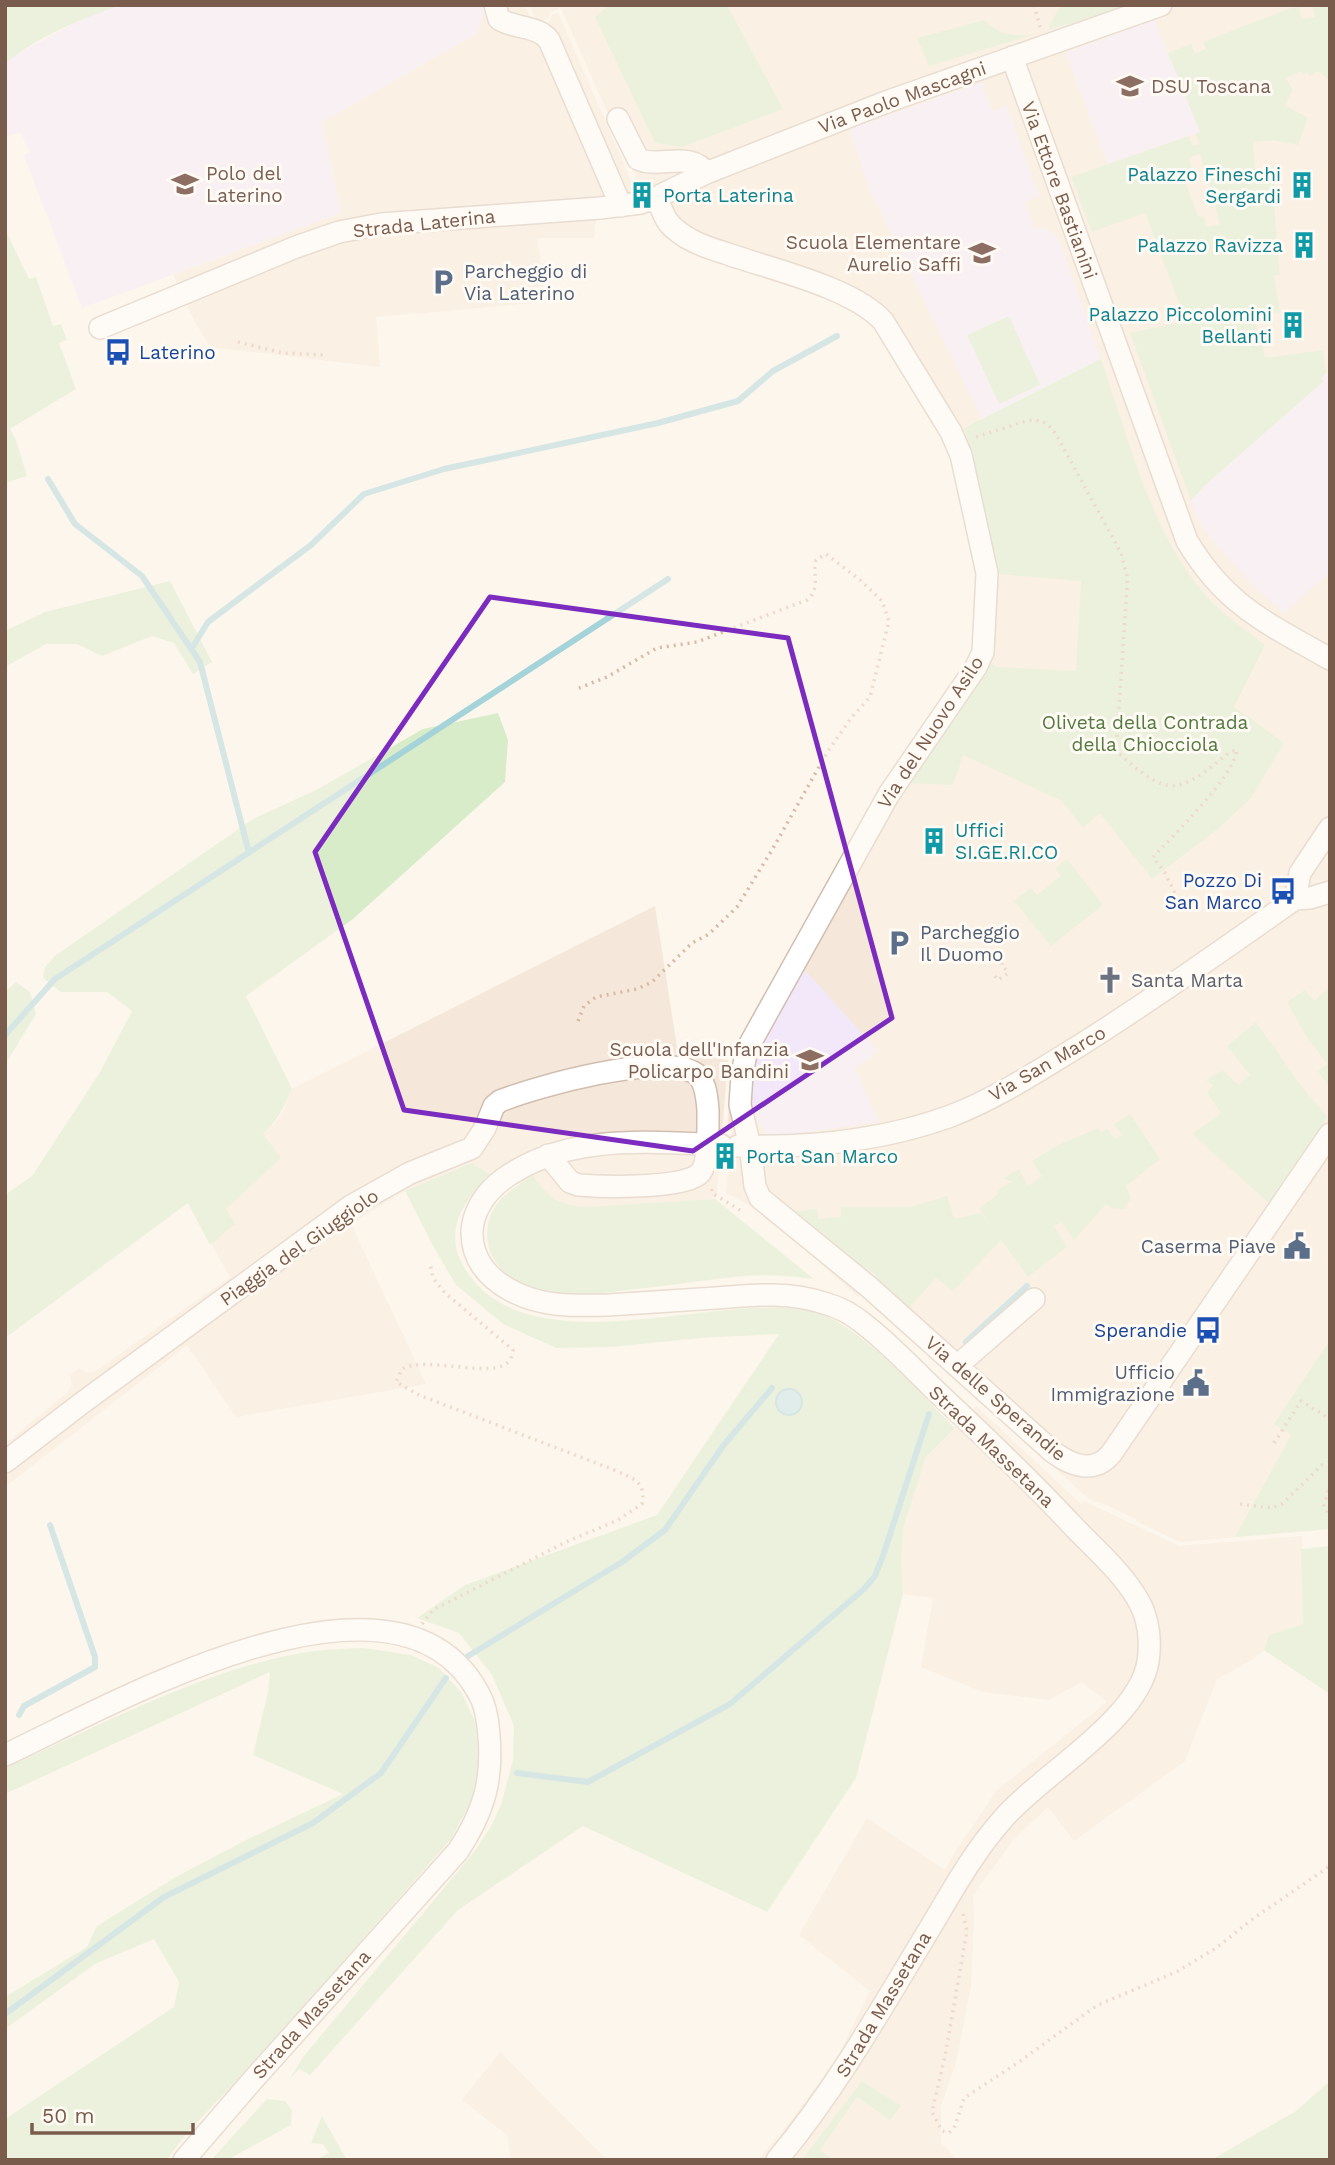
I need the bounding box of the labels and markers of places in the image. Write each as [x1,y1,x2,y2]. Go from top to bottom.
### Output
school or university icon: DSU Toscana [1115,71,1145,101]
place label: DSU Toscana [1151,75,1271,98]
place label: Polo del Laterino [206,162,283,207]
place label: Palazzo Fineschi Sergardi [1127,163,1281,208]
school or university icon: Polo del Laterino [170,169,200,199]
building icon: Palazzo Fineschi Sergardi [1287,170,1317,200]
building icon: Porta Laterina [627,180,657,210]
place label: Porta Laterina [663,184,794,207]
building icon: Palazzo Ravizza [1289,230,1319,260]
place label: Scuola Elementare Aurelio Saffi [786,231,961,276]
place label: Palazzo Ravizza [1137,234,1283,257]
school or university icon: Scuola Elementare Aurelio Saffi [967,238,997,268]
place label: Parcheggio di Via Laterino [464,260,587,305]
parking icon: Parcheggio di Via Laterino [428,267,458,297]
place label: Palazzo Piccolomini Bellanti [1089,303,1272,348]
building icon: Palazzo Piccolomini Bellanti [1278,310,1308,340]
bus stop icon: Laterino [103,337,133,367]
place label: Laterino [139,341,216,364]
place label: Uffici SI.GE.RI.CO [955,819,1058,864]
building icon: Uffici SI.GE.RI.CO [919,826,949,856]
place label: Pozzo Di San Marco [1165,869,1262,914]
bus stop icon: Pozzo Di San Marco [1268,876,1298,906]
place label: Parcheggio Il Duomo [920,921,1020,966]
parking icon: Parcheggio Il Duomo [884,928,914,958]
church icon: Santa Marta [1095,965,1125,995]
place label: Santa Marta [1131,969,1243,992]
place label: Scuola dell'Infanzia Policarpo Bandini [609,1038,789,1083]
school or university icon: Scuola dell'Infanzia Policarpo Bandini [795,1045,825,1075]
building icon: Porta San Marco [710,1141,740,1171]
place label: Porta San Marco [746,1145,898,1168]
public building icon: Caserma Piave [1282,1231,1312,1261]
place label: Caserma Piave [1141,1235,1276,1258]
bus stop icon: Sperandie [1193,1315,1223,1345]
place label: Sperandie [1094,1319,1187,1342]
place label: Ufficio Immigrazione [1051,1361,1175,1406]
public building icon: Ufficio Immigrazione [1181,1368,1211,1398]

